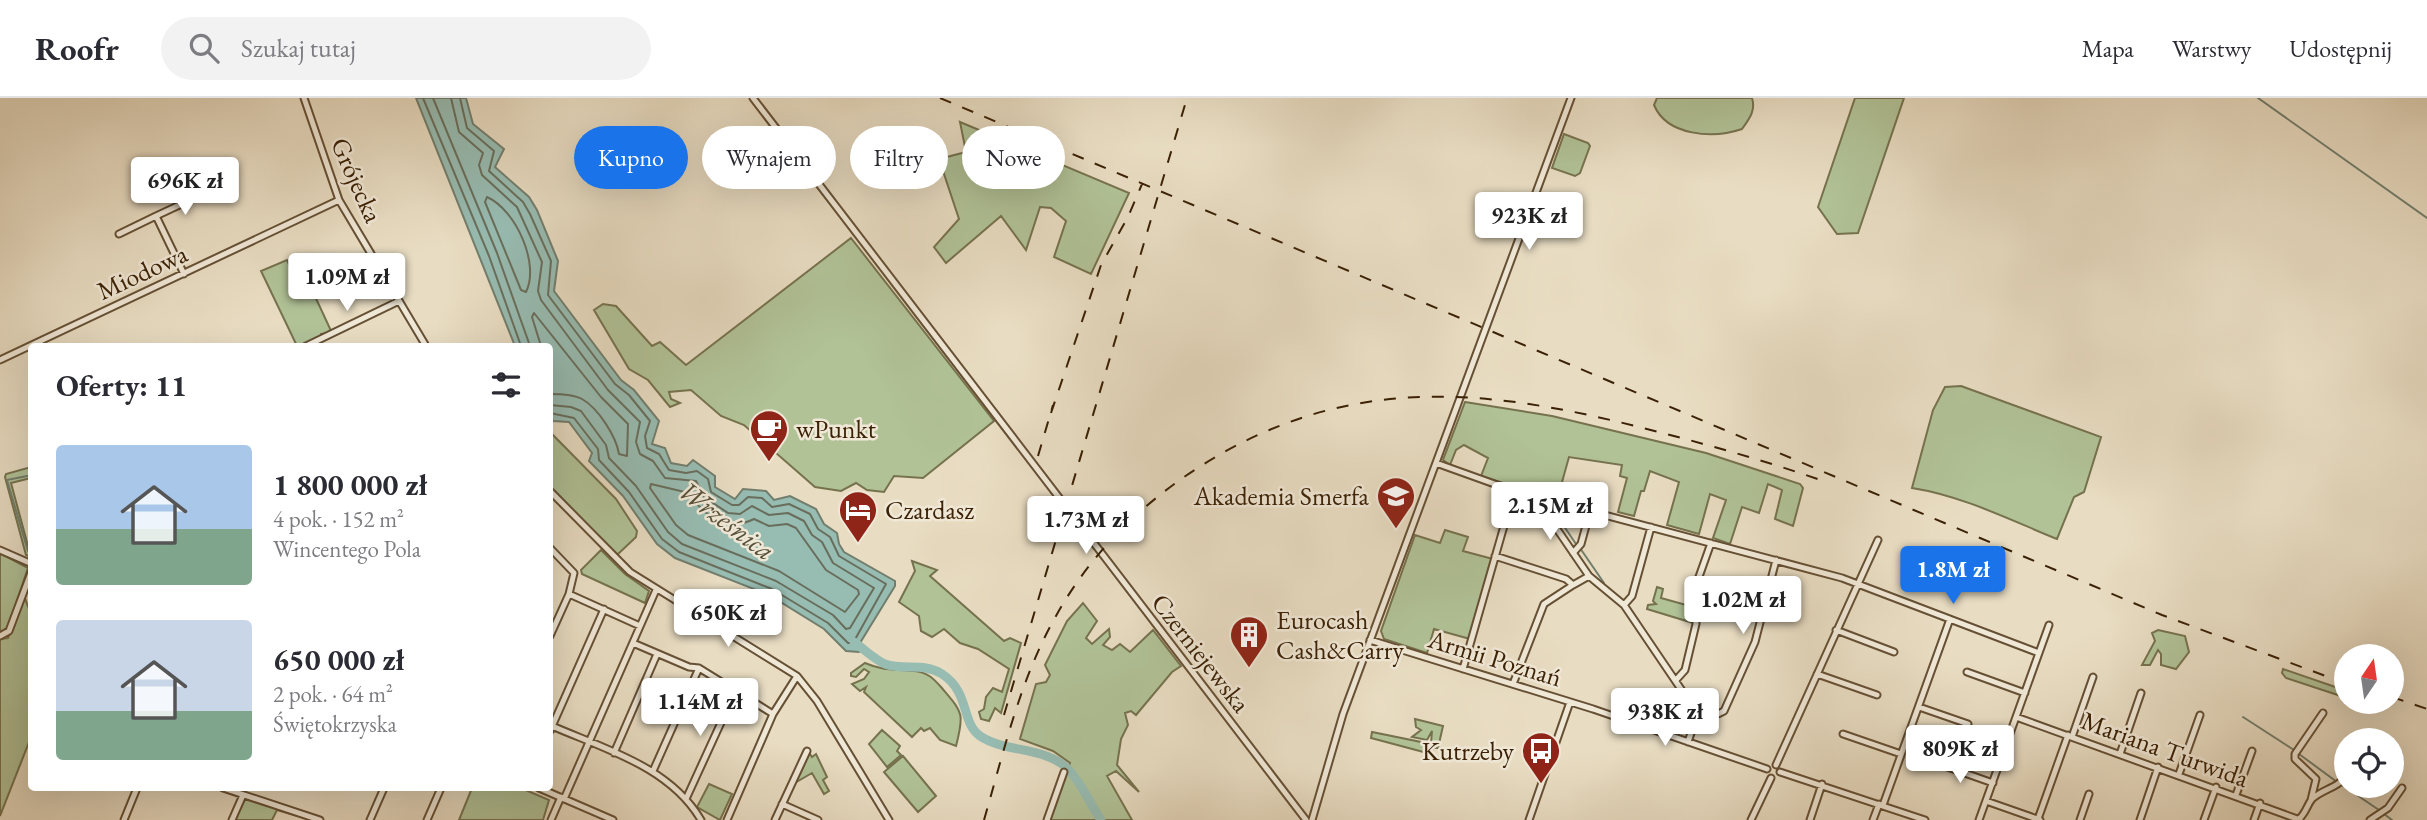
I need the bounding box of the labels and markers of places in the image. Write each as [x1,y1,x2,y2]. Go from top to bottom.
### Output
pin: 696K zł [120,158,250,217]
pin: 923K zł [1464,192,1594,252]
pin: 1.09M zł [275,254,419,313]
cafe icon: wPunkt [748,408,790,463]
place label: wPunkt [796,412,876,446]
school or university icon: Akademia Smerfa [1375,475,1417,530]
place label: Akademia Smerfa [1193,479,1370,513]
pin: 2.15M zł [1478,482,1622,542]
hotel icon: Czardasz [837,489,879,544]
place label: Czardasz [885,493,974,527]
pin: 1.73M zł [1014,496,1158,556]
pin: 1.8M zł [1888,546,2018,606]
pin: 1.02M zł [1671,576,1815,636]
pin: 650K zł [663,589,793,649]
place label: Eurocash Cash&Carry [1276,603,1404,667]
building icon: Eurocash Cash&Carry [1228,614,1270,669]
pin: 1.14M zł [628,678,772,738]
pin: 938K zł [1600,688,1730,748]
pin: 809K zł [1895,726,2025,785]
bus stop icon: Kutrzeby [1520,730,1562,785]
place label: Kutrzeby [1422,734,1515,768]

